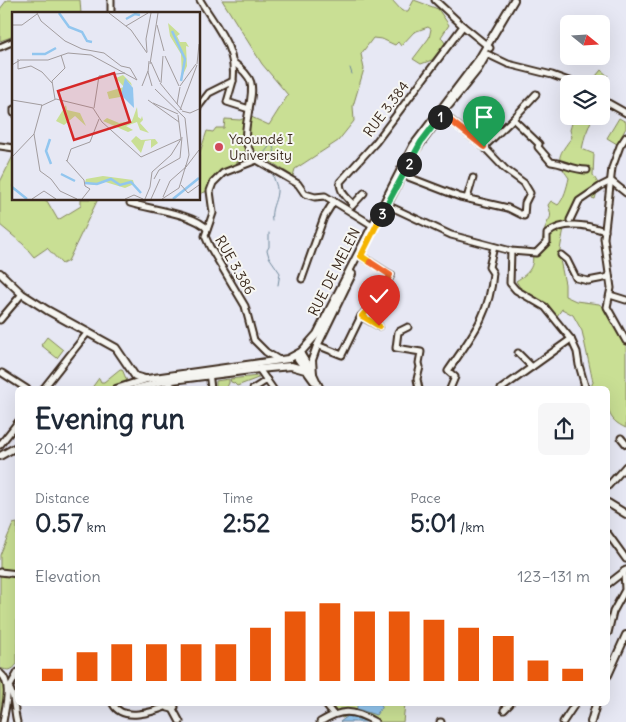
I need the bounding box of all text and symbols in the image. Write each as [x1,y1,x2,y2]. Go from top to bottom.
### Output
inset map [12,12,200,200]
north arrow [560,15,610,65]
map controls [560,15,610,125]
button: layers [560,75,610,125]
street label: RUE 3.384 [359,78,413,140]
pin [463,96,505,147]
icon: arrive [470,103,498,131]
pin: 1 [428,104,452,130]
text: 1 [438,108,443,126]
place label: Yaoundé I University [229,130,293,164]
marker: Yaoundé I University [213,141,225,153]
pin: 2 [396,152,422,176]
text: 2 [406,155,413,173]
pin: 3 [370,202,394,226]
text: 3 [379,205,386,223]
street label: RUE DE MELEN [304,225,364,319]
street label: RUE 3.386 [211,232,259,298]
pin [358,275,400,326]
icon: check [365,282,393,310]
text: Evening run [35,401,185,437]
button: share [538,403,590,455]
text: 20:41 [35,438,73,458]
text: Distance [35,489,90,507]
text: Time [223,489,253,507]
text: Pace [410,489,441,507]
text: 0.57 [35,507,83,539]
text: 2:52 [223,507,270,539]
text: 5:01 [410,507,457,539]
text: km [83,518,106,536]
text: /km [457,518,485,536]
text: Elevation [35,566,101,586]
text: 123–131 m [517,566,590,586]

